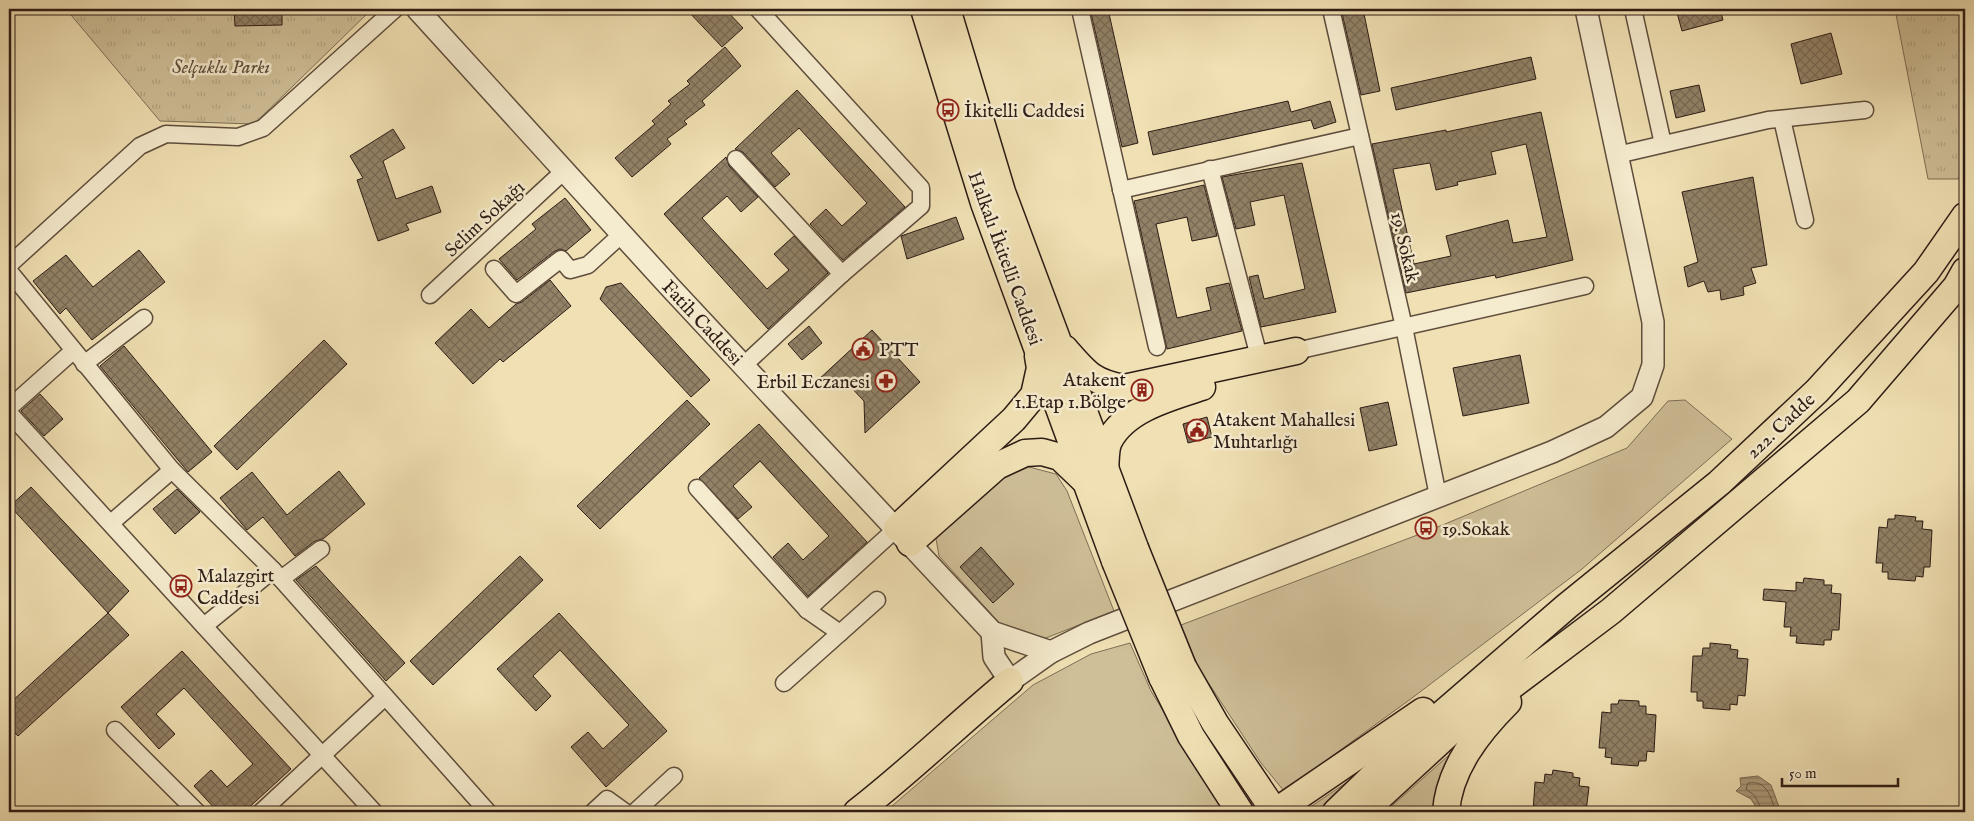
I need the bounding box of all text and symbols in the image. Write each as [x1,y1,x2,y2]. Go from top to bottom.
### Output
park label: Selçuklu Parkı [172,56,270,80]
bus stop icon: İkitelli Caddesi [936,98,960,122]
place label: İkitelli Caddesi [964,100,1085,124]
street label: Halkalı İkitelli Caddesi [961,168,1047,349]
street label: Selim Sokağı [440,176,531,263]
street label: 19. Sokak [1384,210,1424,286]
street label: Fatih Caddesi [656,276,747,371]
public building icon: PTT [851,337,875,361]
place label: PTT [879,339,918,363]
pharmacy icon: Erbil Eczanesi [874,369,898,393]
place label: Atakent 1.Etap 1.Bölge [1014,369,1126,415]
place label: Erbil Eczanesi [756,371,870,395]
building icon: Atakent 1.Etap 1.Bölge [1130,378,1154,402]
street label: 222. Cadde [1742,388,1821,464]
place label: Atakent Mahallesi Muhtarlığı [1212,409,1355,455]
public building icon: Atakent Mahallesi Muhtarlığı [1185,418,1209,442]
bus stop icon: 19.Sokak [1414,516,1438,540]
place label: 19.Sokak [1442,518,1511,542]
place label: Malazgirt Caddesi [197,565,275,611]
bus stop icon: Malazgirt Caddesi [169,574,193,598]
scale bar [1782,756,1898,788]
text: 50 m [1789,764,1817,783]

